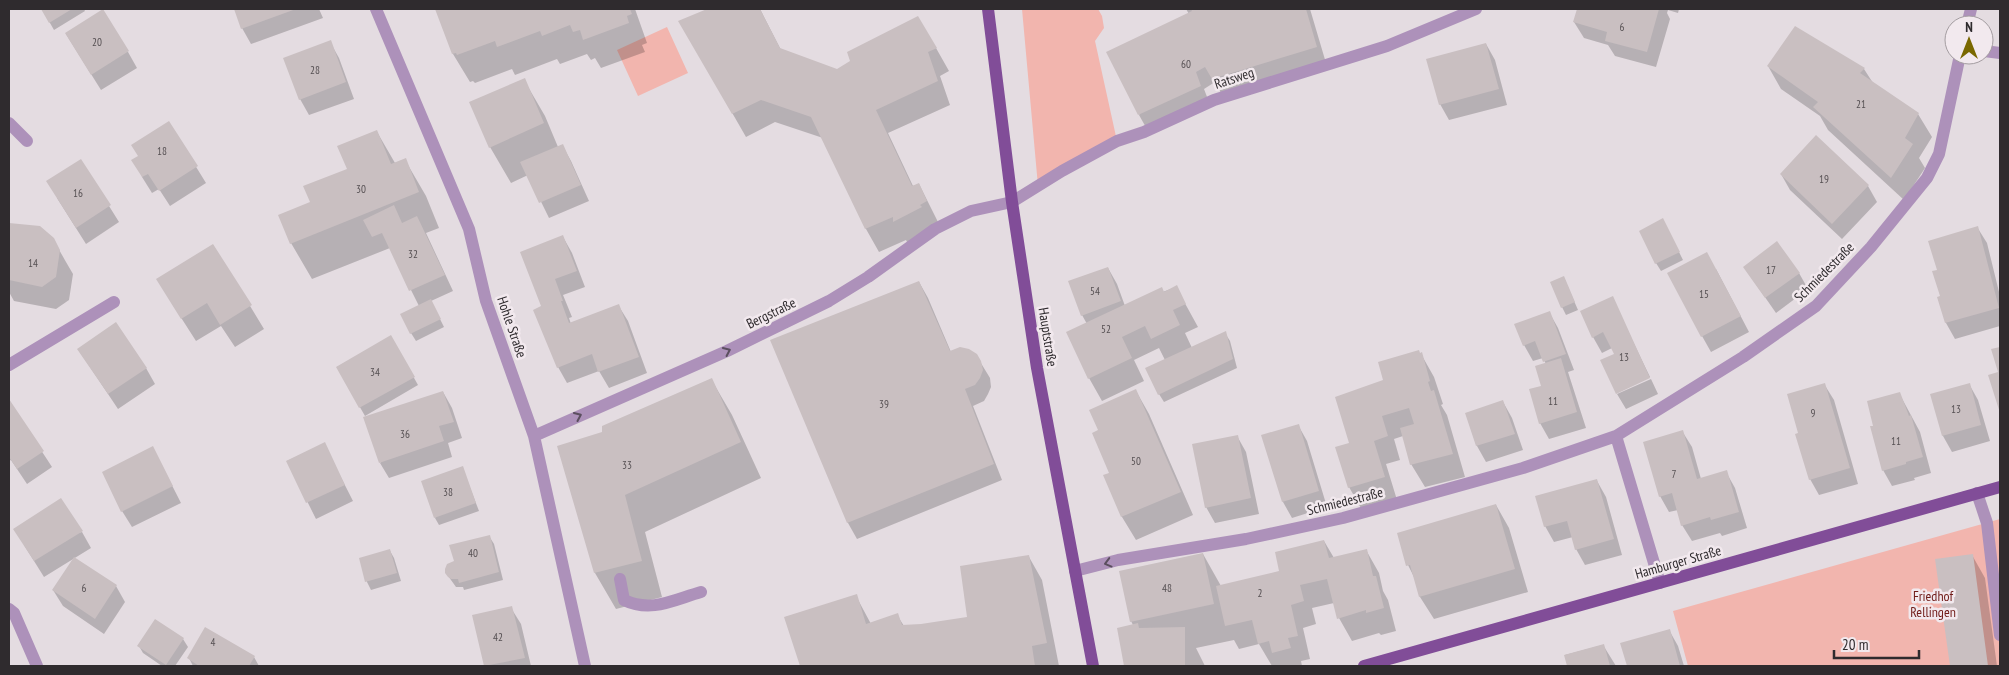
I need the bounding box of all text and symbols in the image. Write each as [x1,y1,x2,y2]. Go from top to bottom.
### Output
north arrow [1944,15,1994,65]
text: N [1965,18,1973,36]
house number: 6 [1620,20,1625,34]
house number: 20 [92,35,102,49]
house number: 60 [1181,57,1191,71]
house number: 28 [310,63,320,77]
street label: Ratsweg [1212,63,1256,93]
house number: 21 [1856,97,1866,111]
house number: 18 [157,144,167,158]
house number: 19 [1819,172,1829,186]
house number: 30 [356,182,366,196]
house number: 16 [73,186,83,200]
street label: Schmiedestraße [1790,238,1858,306]
house number: 32 [408,247,418,261]
house number: 14 [28,256,38,270]
house number: 17 [1766,263,1776,277]
house number: 54 [1090,284,1100,298]
house number: 15 [1699,287,1709,301]
street label: Bergstraße [743,293,799,333]
street label: Hohle Straße [493,294,531,360]
street label: Hauptstraße [1034,306,1062,368]
house number: 52 [1101,322,1111,336]
one-way arrow [722,347,731,357]
house number: 13 [1619,350,1629,364]
house number: 34 [370,365,380,379]
house number: 11 [1548,394,1558,408]
house number: 39 [879,397,889,411]
house number: 13 [1951,402,1961,416]
house number: 9 [1811,406,1816,420]
one-way arrow [573,412,582,423]
house number: 36 [400,427,410,441]
house number: 11 [1891,434,1901,448]
house number: 50 [1131,454,1141,468]
house number: 33 [622,458,632,472]
house number: 7 [1672,467,1677,481]
street label: Schmiedestraße [1305,483,1385,519]
house number: 38 [443,485,453,499]
street label: Hamburger Straße [1633,541,1723,583]
house number: 40 [468,546,478,560]
one-way arrow [1104,557,1112,567]
house number: 6 [82,581,87,595]
house number: 48 [1162,581,1172,595]
house number: 2 [1258,586,1263,600]
park label: Friedhof Rellingen [1910,587,1956,621]
scale bar [1834,628,1919,660]
house number: 42 [493,630,503,644]
house number: 4 [211,635,216,649]
text: 20 m [1842,635,1868,654]

